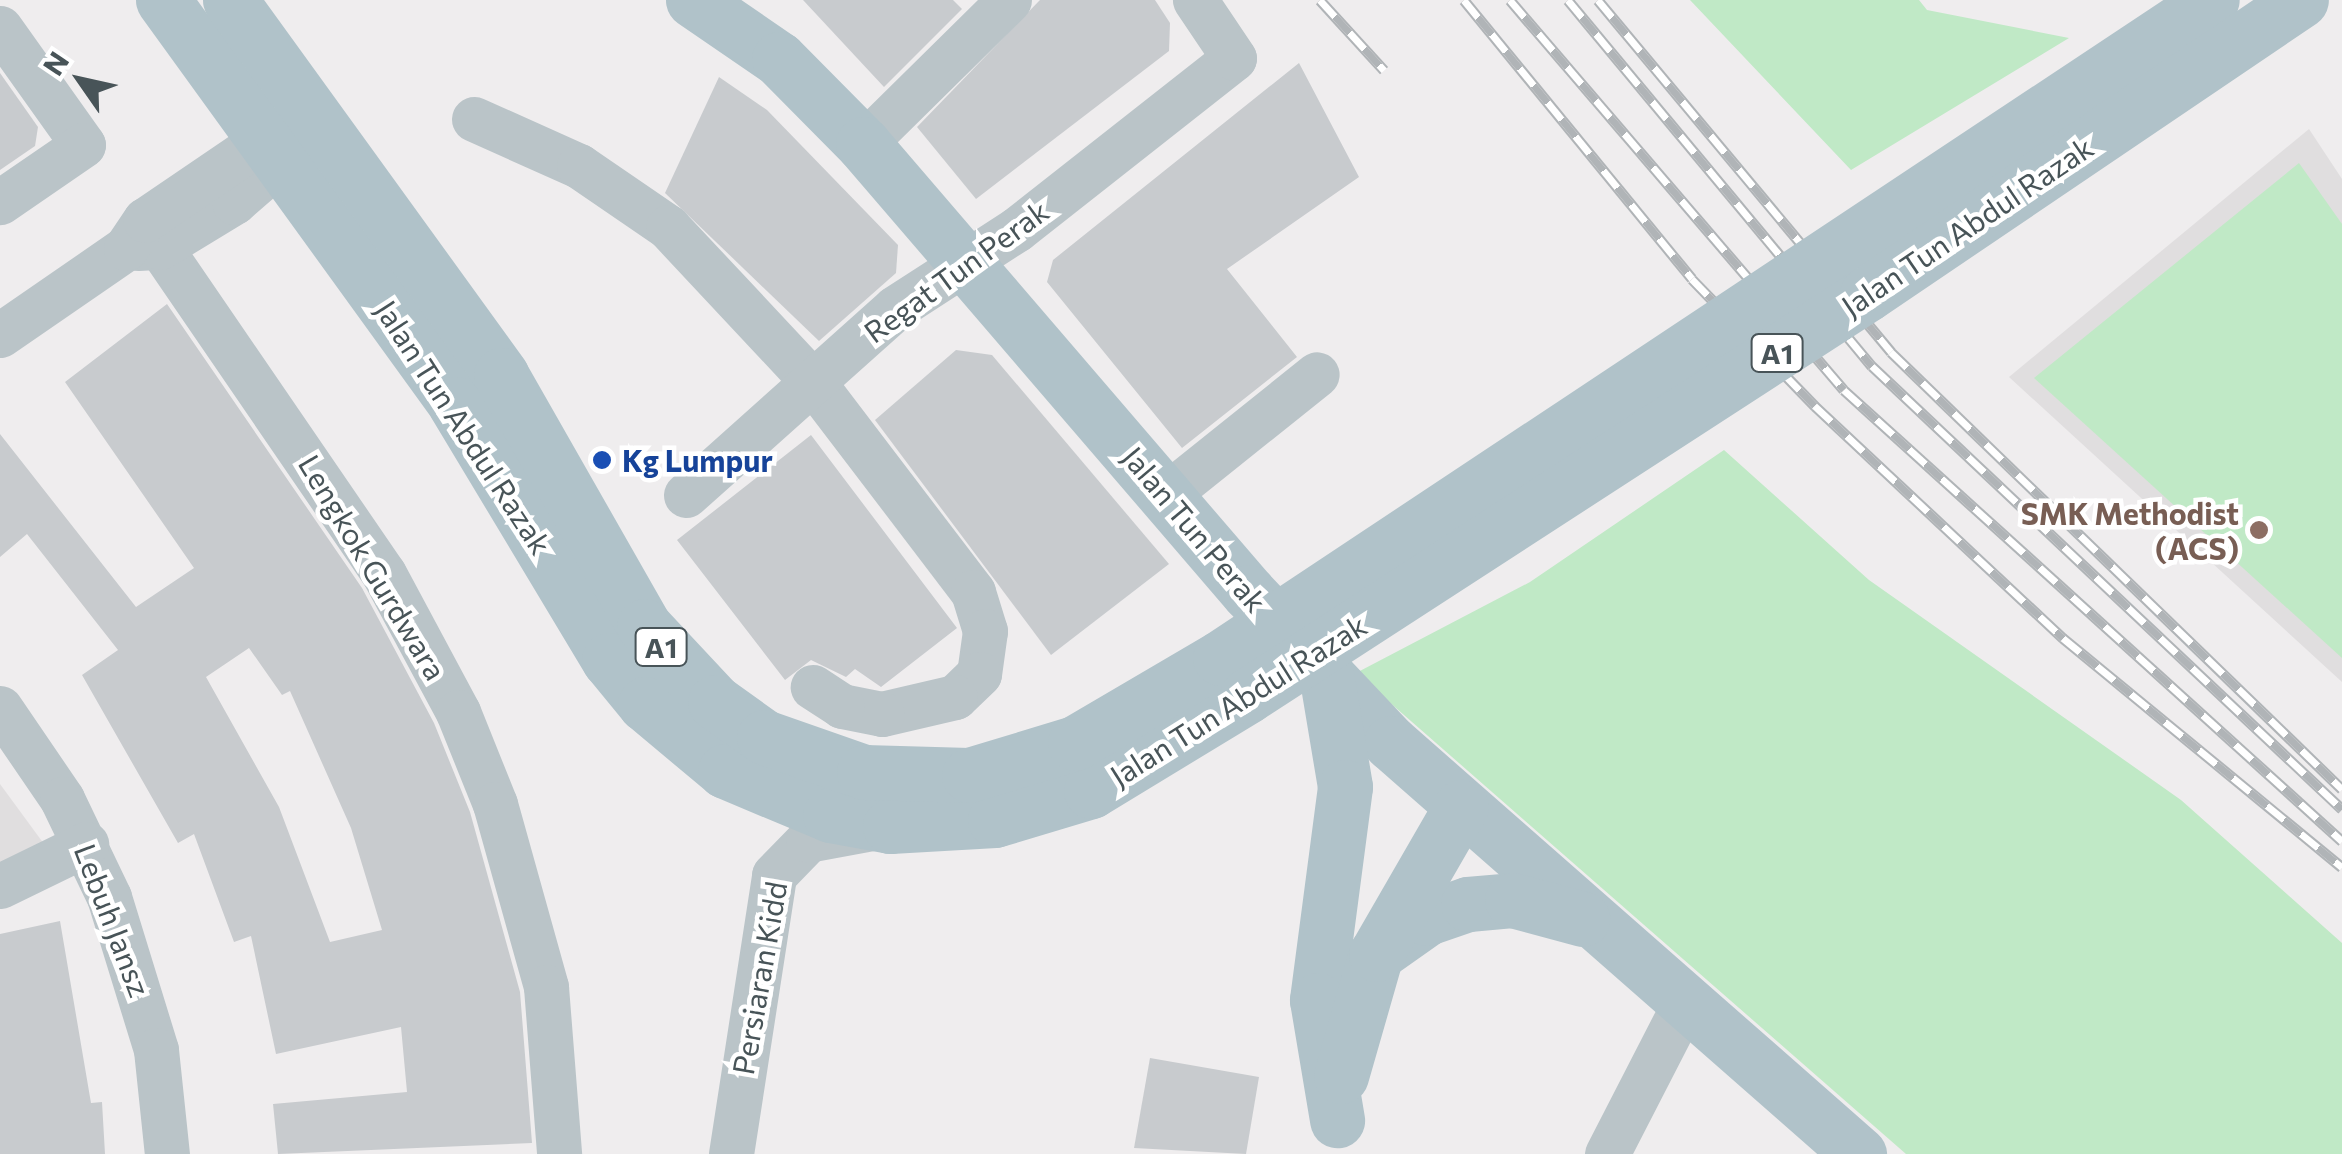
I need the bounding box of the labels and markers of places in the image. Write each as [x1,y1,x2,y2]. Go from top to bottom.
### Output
place label: Kg Lumpur [622,442,773,478]
marker: Kg Lumpur [591,449,613,471]
place label: SMK Methodist (ACS) [2021,495,2239,566]
marker: SMK Methodist (ACS) [2248,519,2270,541]

